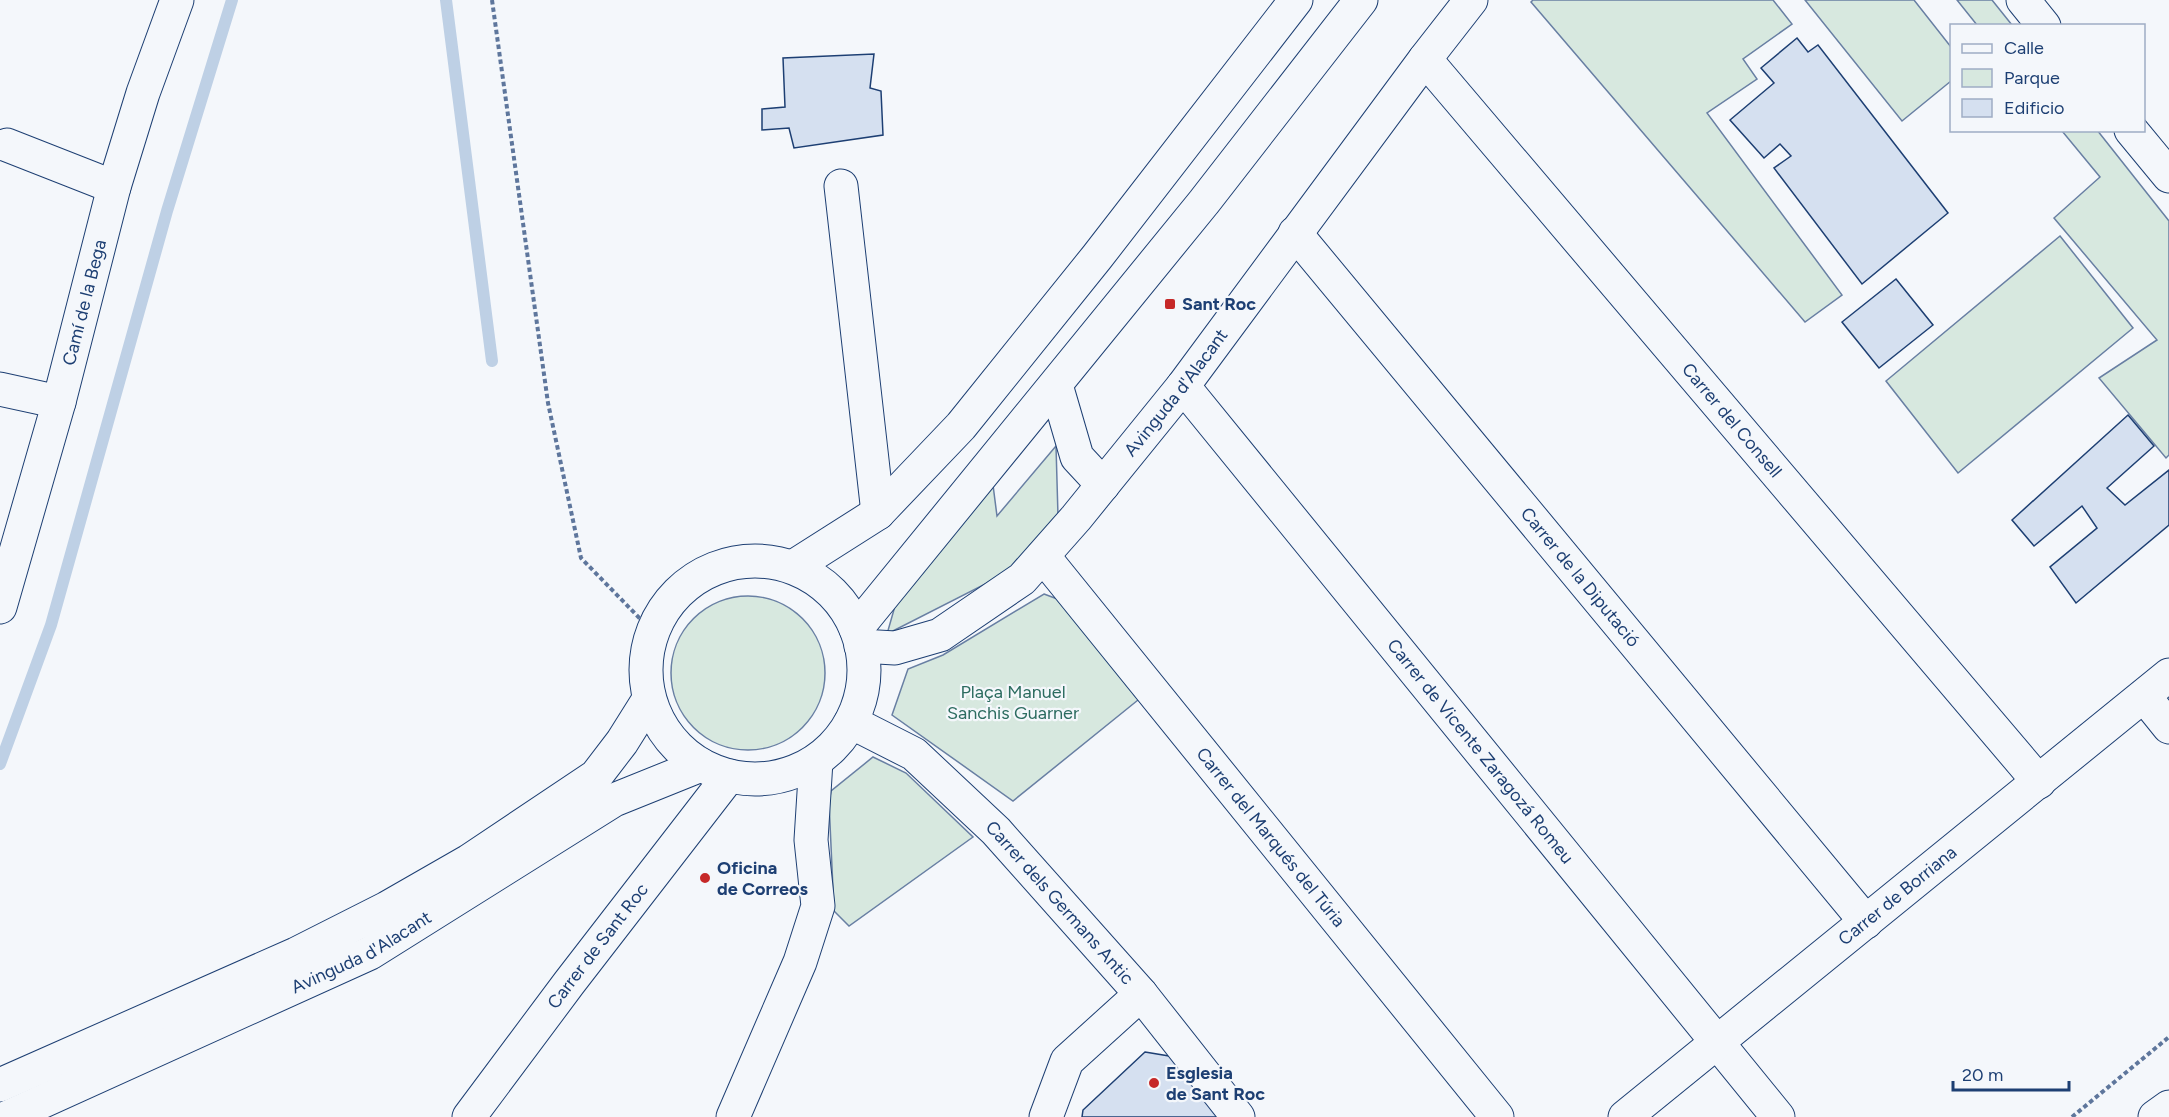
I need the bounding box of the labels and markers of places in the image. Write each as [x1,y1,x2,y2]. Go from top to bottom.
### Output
place label: Sant Roc [1182,293,1256,315]
marker: Sant Roc [1163,297,1177,311]
place label: Oficina de Correos [717,857,809,900]
marker: Oficina de Correos [698,871,712,885]
place label: Esglesia de Sant Roc [1166,1062,1265,1105]
marker: Esglesia de Sant Roc [1147,1076,1161,1090]

